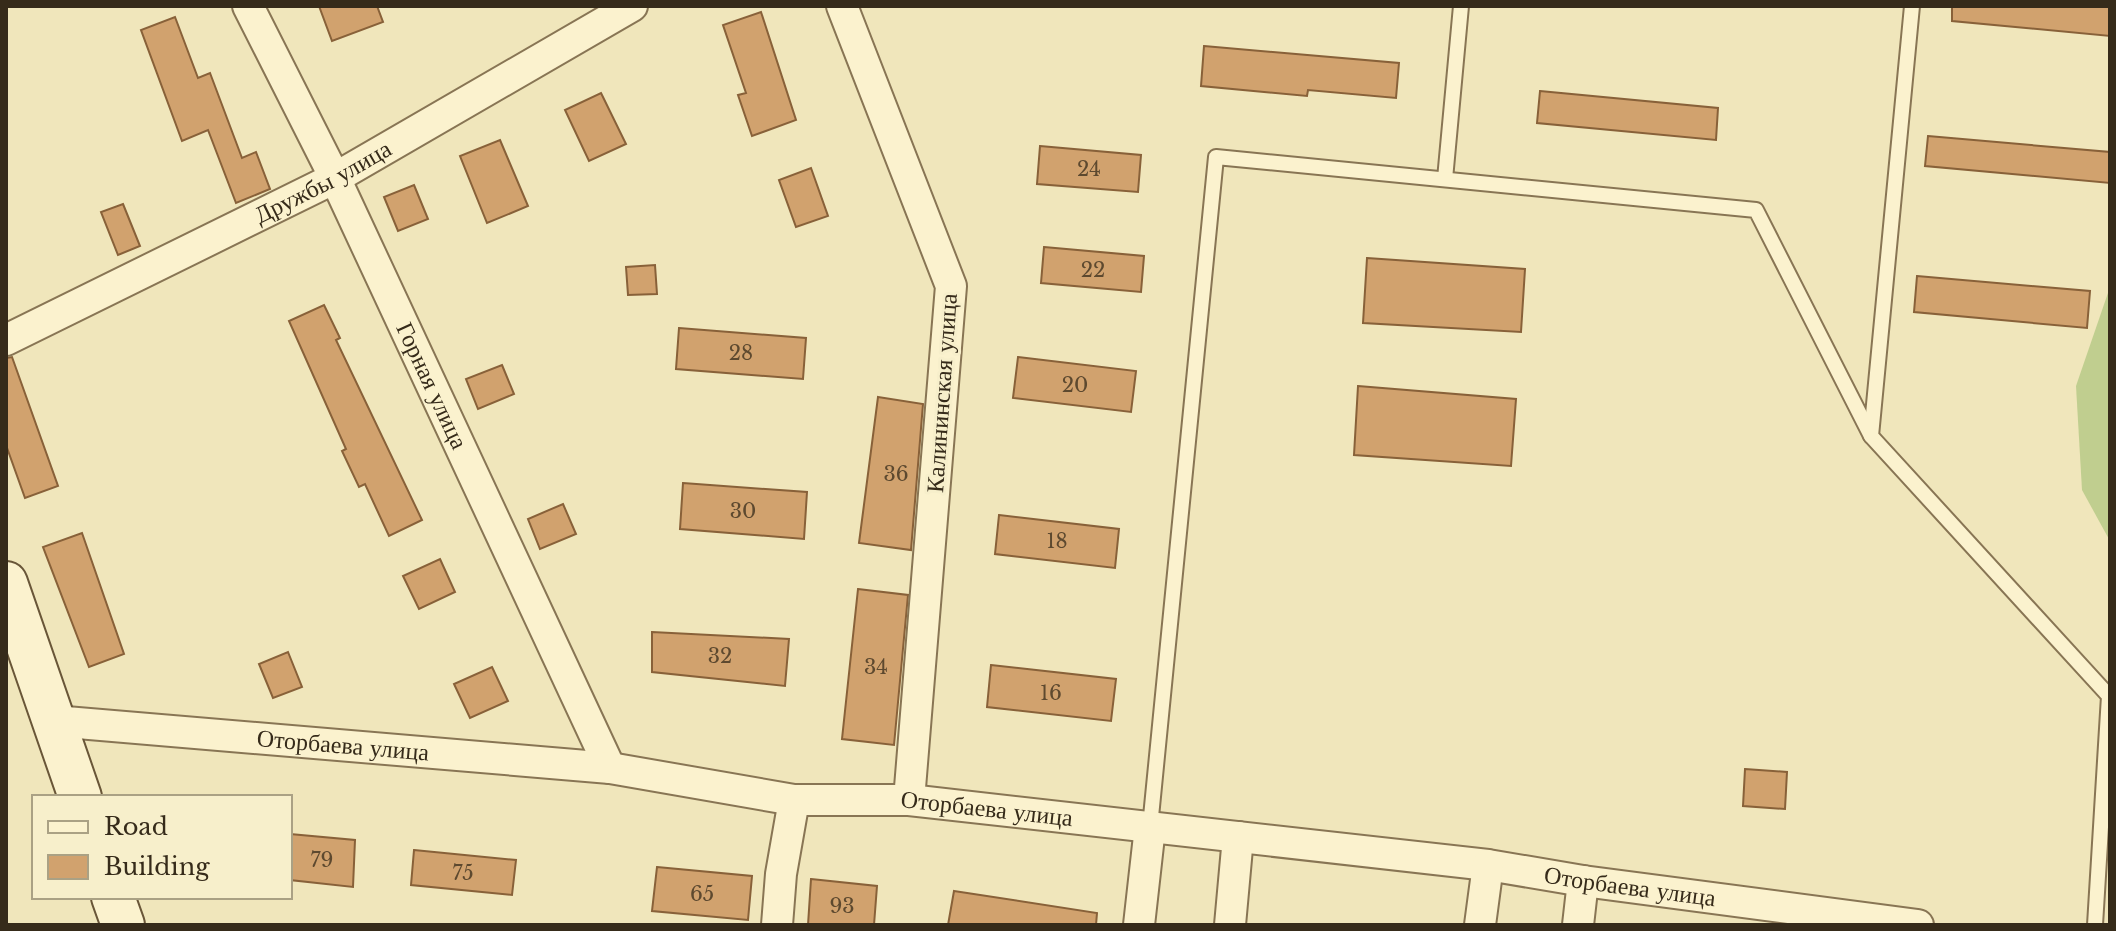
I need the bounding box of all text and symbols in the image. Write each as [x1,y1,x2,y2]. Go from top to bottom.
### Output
street label: Дружбы улица [249,134,396,229]
house number: 24 [1077,157,1101,181]
house number: 22 [1081,258,1105,282]
street label: Калининская улица [920,292,963,494]
street label: Горная улица [390,318,474,454]
house number: 28 [729,341,753,365]
house number: 20 [1062,373,1088,397]
house number: 36 [883,462,909,486]
house number: 30 [730,499,756,523]
house number: 18 [1046,529,1068,553]
house number: 32 [708,644,732,668]
house number: 34 [864,655,888,679]
house number: 16 [1040,681,1062,705]
street label: Оторбаева улица [256,723,431,767]
street label: Оторбаева улица [899,784,1075,832]
legend [32,795,292,899]
text: Road [104,812,168,841]
house number: 79 [311,848,333,872]
text: Building [104,852,210,881]
street label: Оторбаева улица [1542,860,1718,912]
house number: 75 [452,861,474,885]
house number: 65 [690,882,714,906]
house number: 93 [829,894,855,918]

